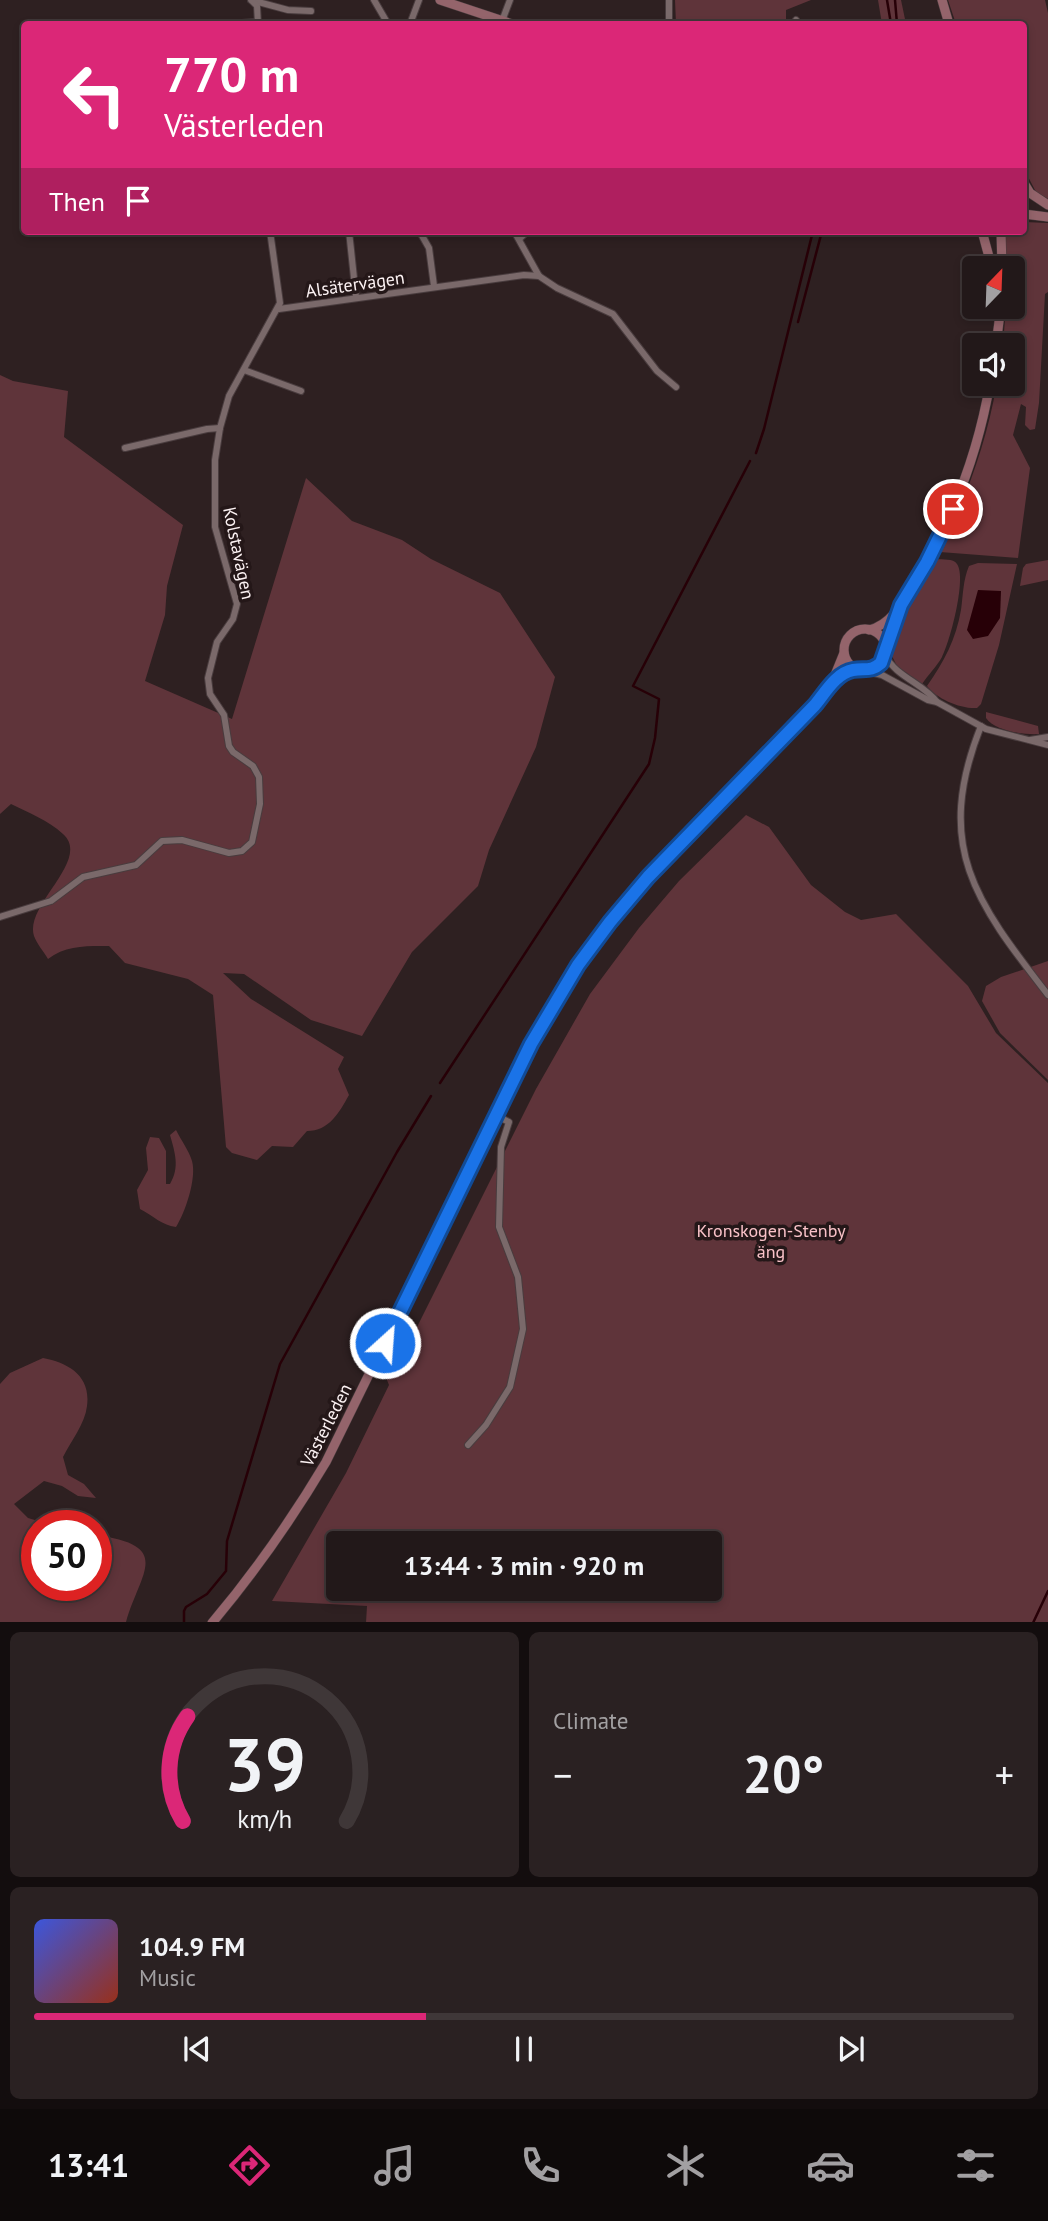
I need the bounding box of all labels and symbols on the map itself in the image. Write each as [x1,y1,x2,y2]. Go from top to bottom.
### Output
north arrow [962,256,1026,318]
street label: Alsätervägen [304,266,406,302]
pin [923,479,983,539]
street label: Kolstavägen [218,505,260,601]
park label: Kronskogen-Stenby äng [696,1219,846,1263]
position arrow [348,1306,422,1380]
street label: Västerleden [295,1380,357,1471]
speed limit sign: 50 [21,1510,112,1601]

